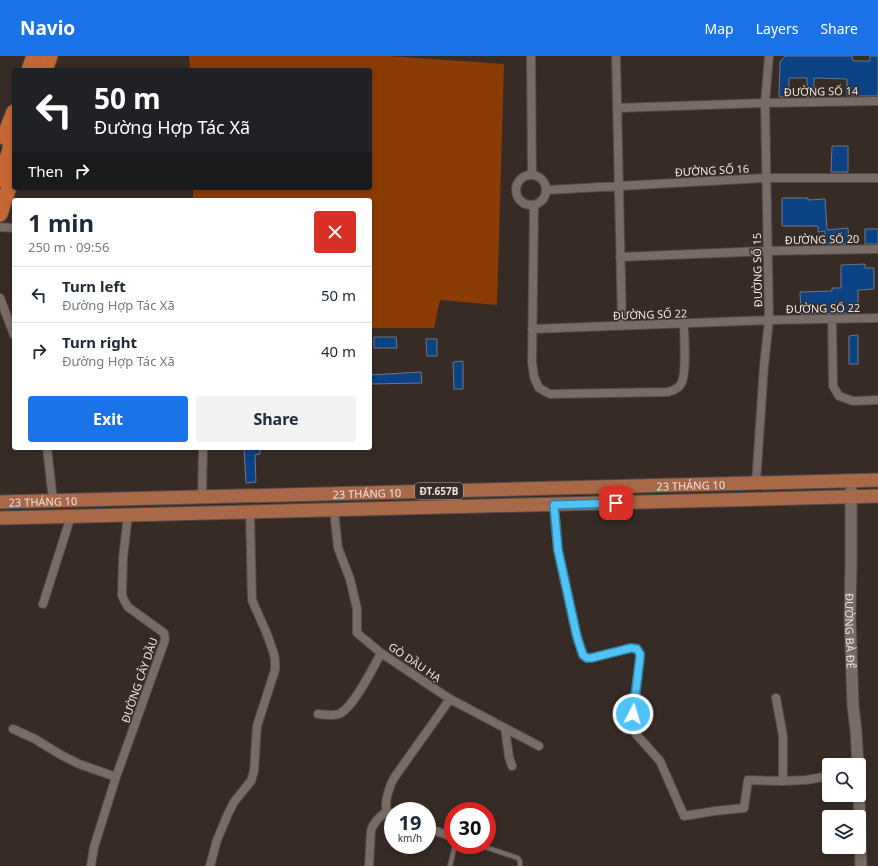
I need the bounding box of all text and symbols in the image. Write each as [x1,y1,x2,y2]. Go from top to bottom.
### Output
text: Navio [20,15,75,41]
text: Map [705,19,734,38]
text: Layers [756,19,798,38]
text: Share [820,19,858,38]
text: 50 m [94,79,161,117]
street label: ĐƯỜNG SỐ 14 [784,83,859,99]
icon: left [28,84,80,136]
text: Đường Hợp Tác Xã [94,115,250,139]
icon: right [71,160,93,182]
text: Then [28,161,63,181]
street label: ĐƯỜNG SỐ 16 [674,161,750,179]
text: 1 min [28,206,94,239]
button: close [314,211,356,253]
street label: ĐƯỜNG SỐ 20 [785,231,859,247]
street label: ĐƯỜNG SỐ 15 [749,233,765,307]
text: 250 m · 09:56 [28,238,109,256]
text: Turn left [62,276,126,296]
icon: left [28,284,50,306]
text: 50 m [321,285,356,305]
text: Đường Hợp Tác Xã [62,296,175,314]
street label: ĐƯỜNG SỐ 22 [786,300,860,316]
street label: ĐƯỜNG SỐ 22 [613,305,687,323]
text: Turn right [62,332,137,352]
icon: right [28,340,50,362]
text: 40 m [321,341,356,361]
text: Đường Hợp Tác Xã [62,352,175,370]
button: Exit [28,396,188,442]
button: Share [196,396,356,442]
street label: 23 THÁNG 10 [656,476,725,493]
road number: ĐT.657B [415,483,463,499]
street label: 23 THÁNG 10 [332,484,401,501]
pin [599,486,633,520]
icon: arrive [605,492,627,514]
street label: 23 THÁNG 10 [8,493,77,509]
street label: ĐƯỜNG BÀ ĐÊ [842,593,859,669]
street label: ĐƯỜNG CÂY DẦU [117,635,161,725]
street label: GÒ DẦU HẠ [386,639,445,686]
position arrow [612,693,654,735]
map controls [822,758,866,854]
button: search [822,758,866,802]
speed limit sign: 30 [444,802,496,854]
text: 19 [399,809,421,836]
button: layers [822,810,866,854]
text: km/h [398,831,422,845]

